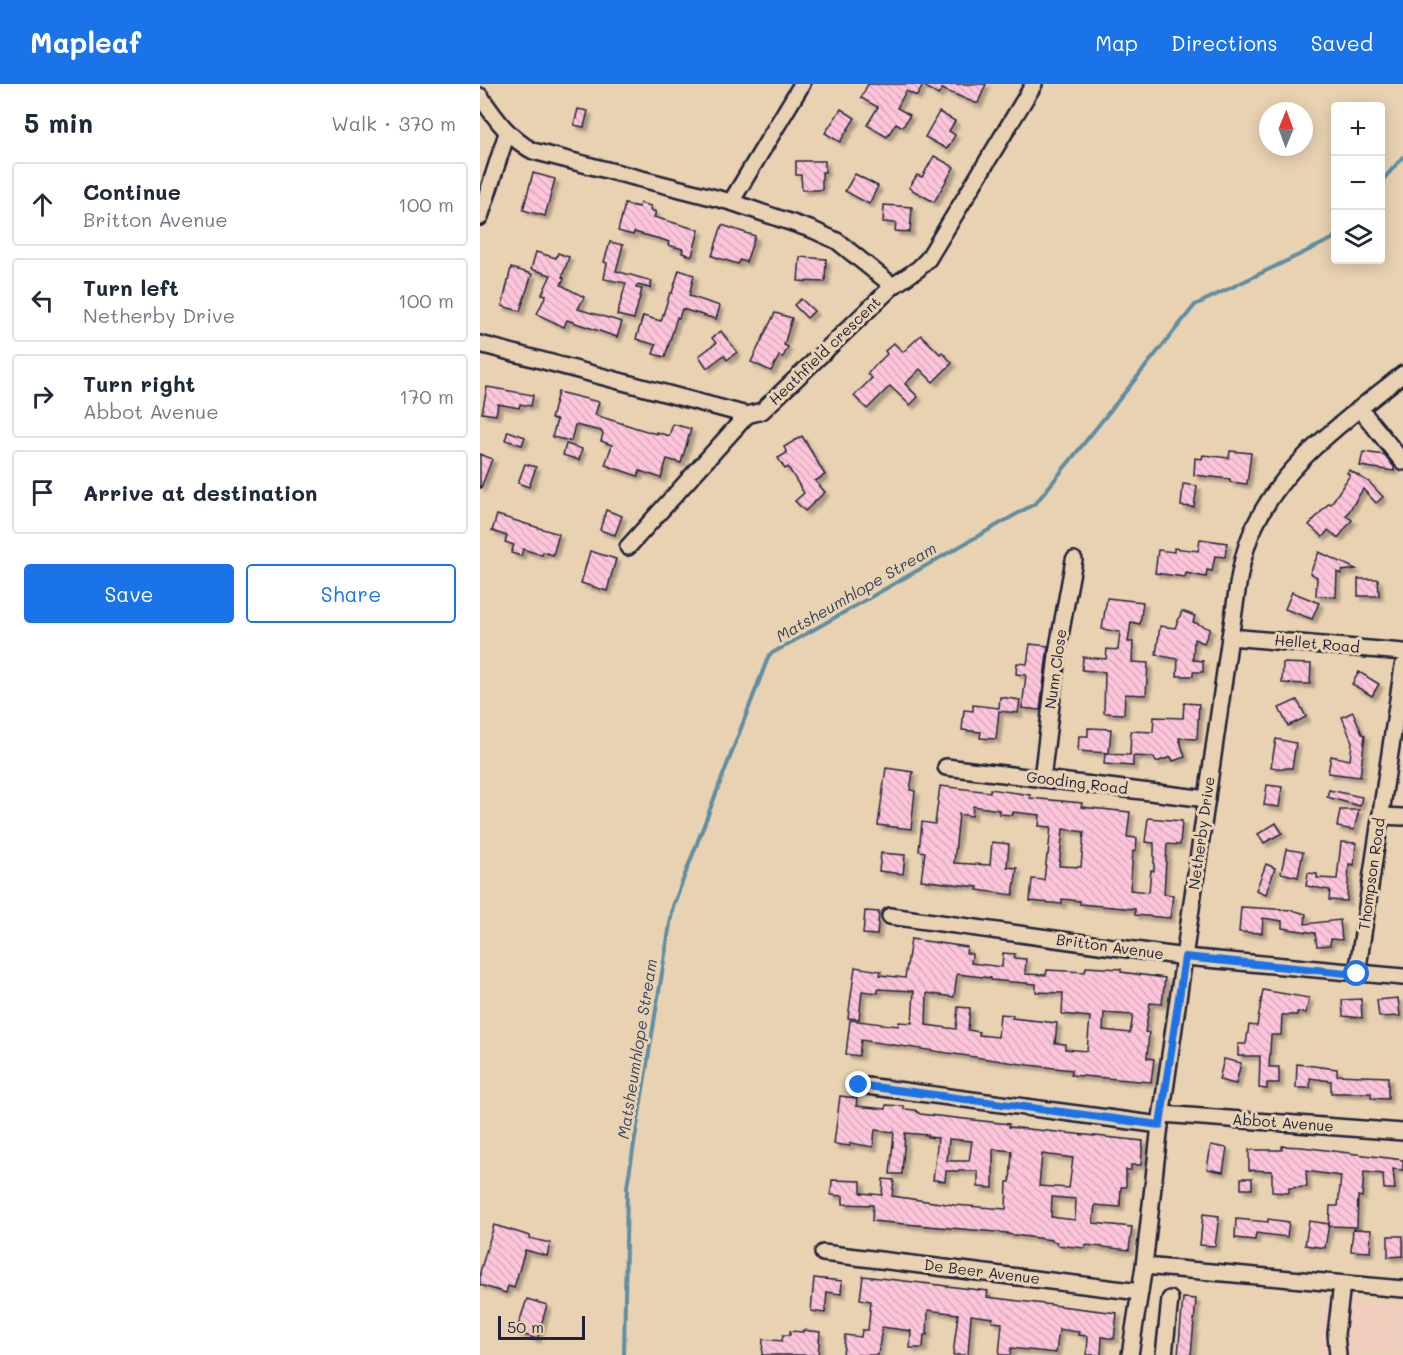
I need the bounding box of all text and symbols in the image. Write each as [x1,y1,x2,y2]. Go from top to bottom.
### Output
text: Mapleaf [30,24,141,60]
text: Map [1095,29,1138,56]
text: Directions [1171,29,1278,56]
text: Saved [1311,29,1373,56]
north arrow [1259,102,1313,156]
map controls [1331,102,1385,264]
button: + [1331,102,1385,156]
text: 5 min [24,106,93,140]
text: Walk · 370 m [331,110,456,136]
button: − [1331,156,1385,210]
text: Continue [83,177,181,206]
icon: ahead [26,188,59,221]
text: 100 m [398,191,454,217]
text: Britton Avenue [83,206,228,232]
button: layers [1331,210,1385,264]
text: Turn left [83,273,179,302]
icon: left [26,284,59,317]
text: 100 m [398,287,454,313]
street label: Heathfield crescent [764,292,885,409]
text: Netherby Drive [83,302,235,328]
text: Turn right [83,369,195,398]
icon: right [26,380,59,413]
text: 170 m [399,383,454,409]
text: Abbot Avenue [83,398,219,424]
icon: arrive [26,476,59,509]
text: Arrive at destination [83,478,318,507]
water label: Matsheumhlope Stream [772,537,940,646]
button: Save [24,564,234,623]
button: Share [246,564,456,623]
street label: Nunn Close [1039,628,1071,710]
street label: Hellet Road [1274,629,1361,657]
street label: Gooding Road [1025,766,1129,798]
street label: Netherby Drive [1183,775,1219,891]
street label: Thompson Road [1353,816,1389,931]
street label: Britton Avenue [1055,929,1165,963]
water label: Matsheumhlope Stream [612,957,661,1140]
route start [1343,960,1369,986]
route end [845,1071,871,1097]
street label: Abbot Avenue [1232,1108,1334,1136]
street label: De Beer Avenue [923,1254,1041,1288]
scale bar [498,1313,585,1340]
text: 50 m [507,1316,544,1337]

